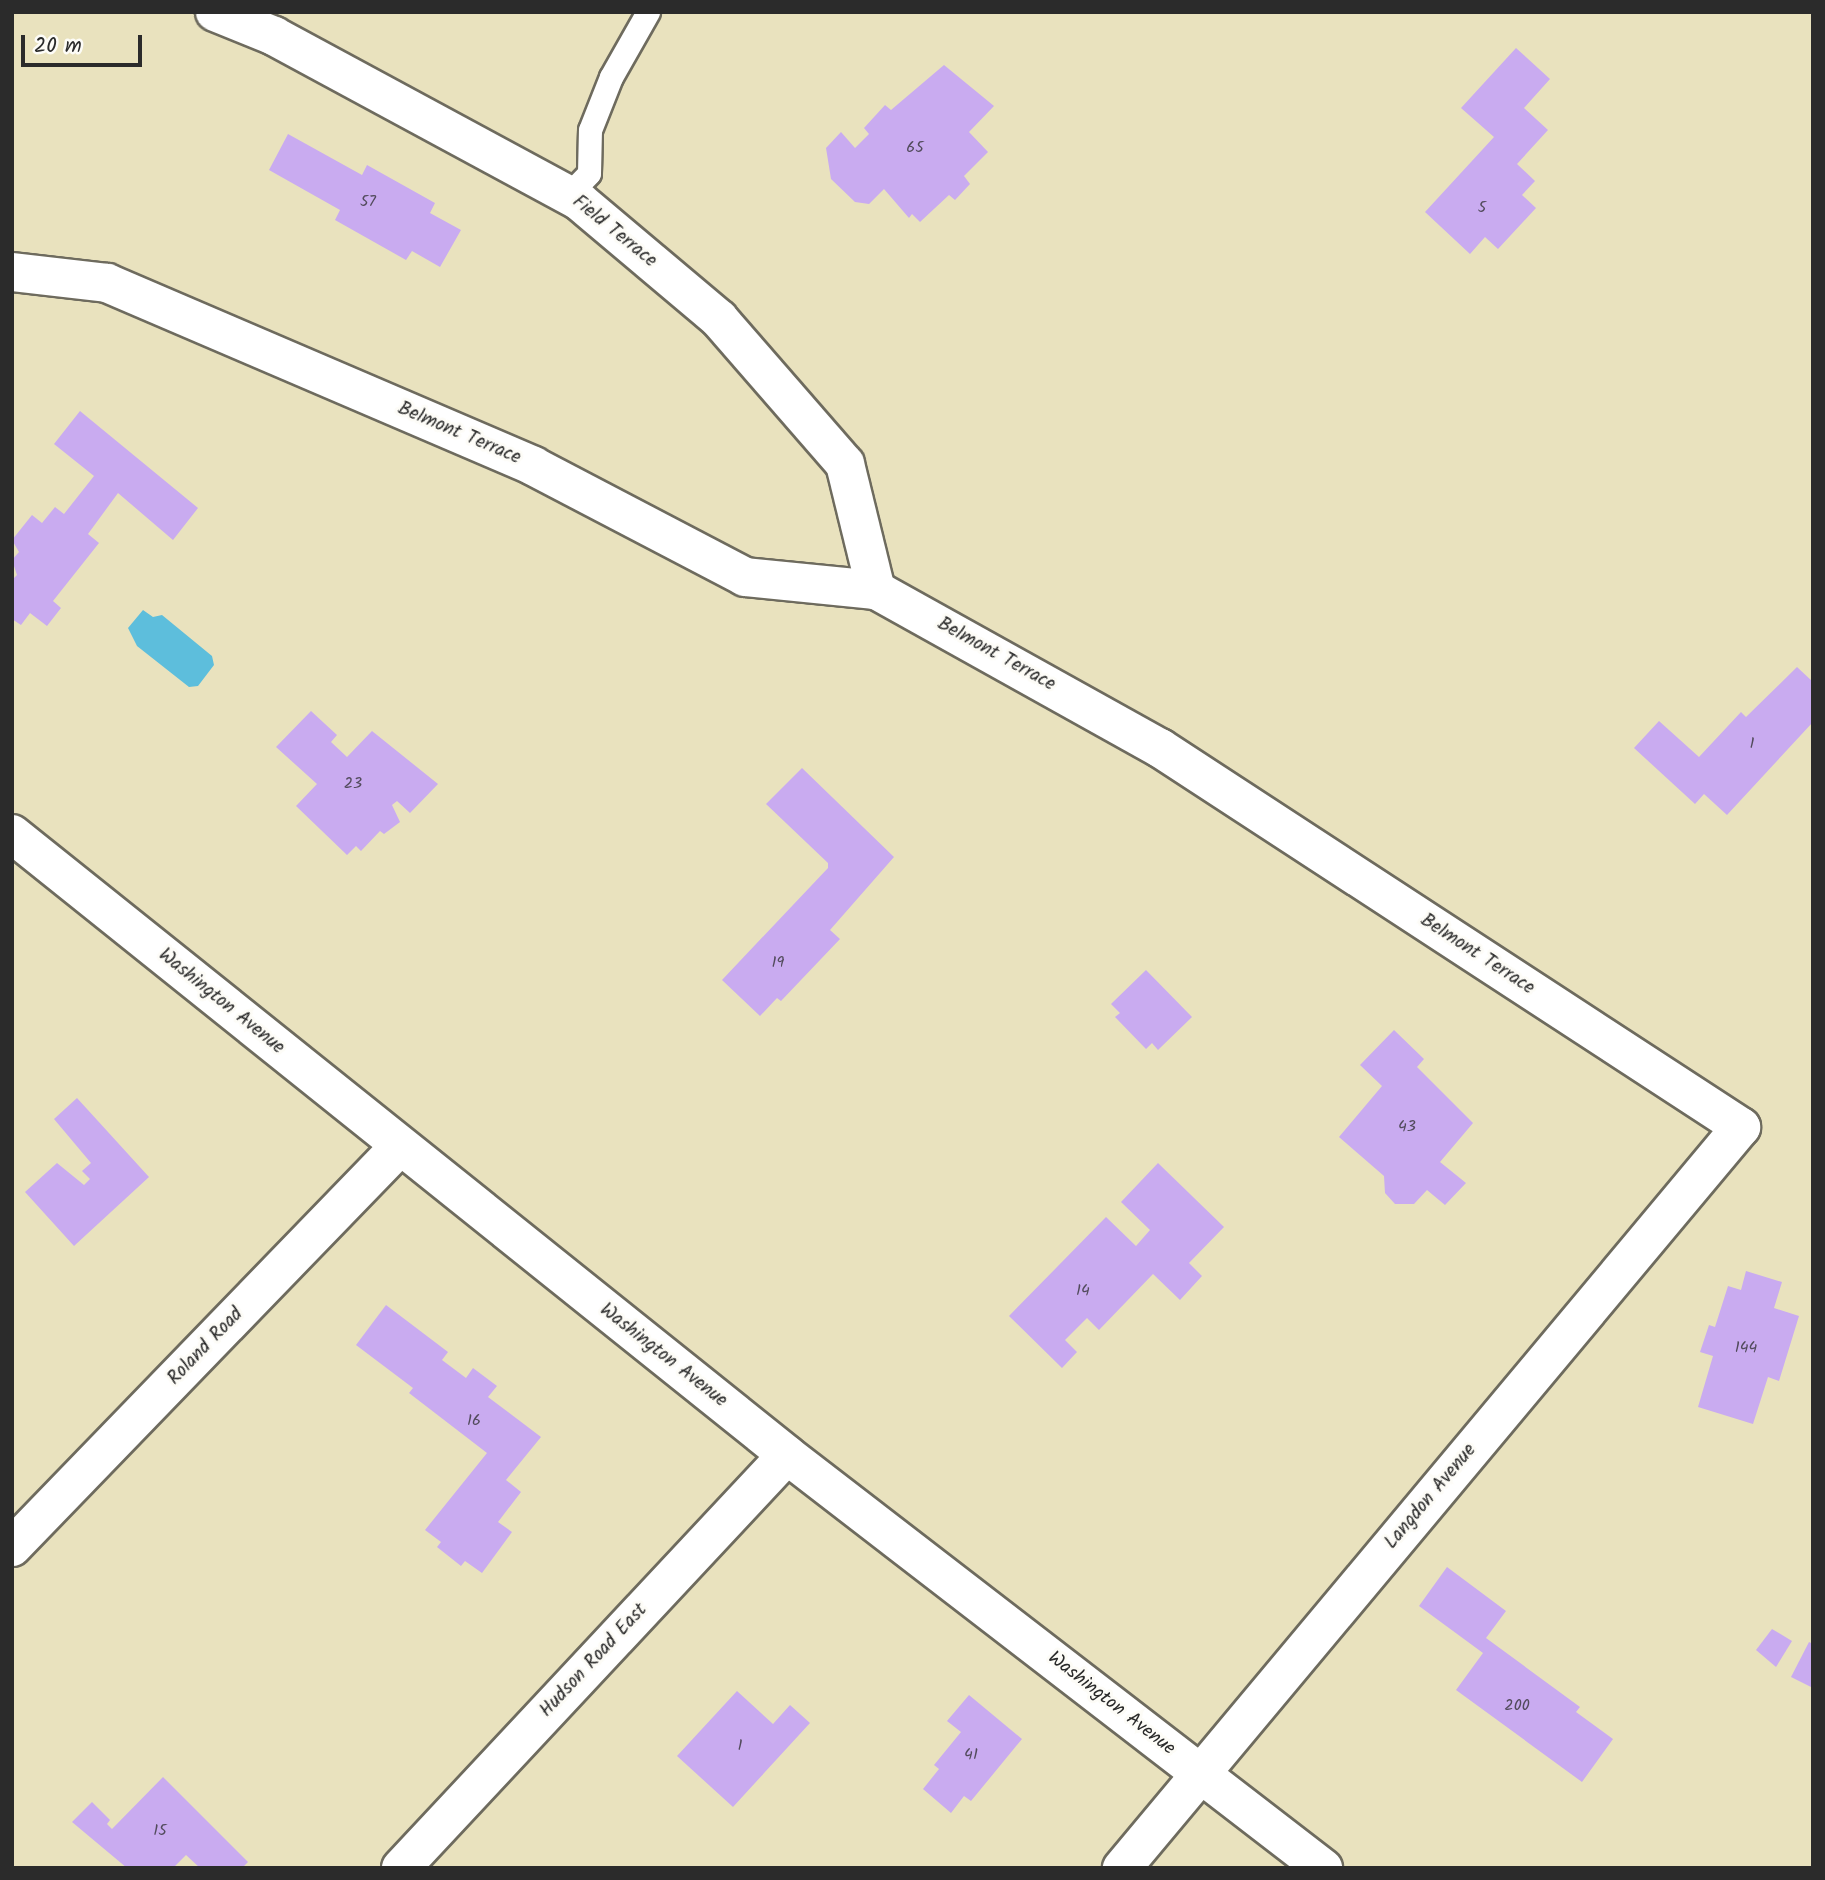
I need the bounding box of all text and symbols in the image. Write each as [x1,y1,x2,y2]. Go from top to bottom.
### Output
scale bar [24,21,145,65]
text: 20 m [34,30,82,63]
house number: 65 [906,138,924,158]
street label: Field Terrace [567,191,661,273]
house number: 57 [360,192,376,212]
house number: 5 [1478,198,1486,218]
street label: Belmont Terrace [394,398,524,470]
street label: Belmont Terrace [933,613,1059,697]
house number: 1 [1749,734,1755,754]
house number: 23 [344,774,362,794]
street label: Belmont Terrace [1416,910,1538,1000]
street label: Washington Avenue [153,944,289,1060]
house number: 19 [772,953,784,973]
house number: 43 [1398,1117,1416,1137]
house number: 14 [1076,1281,1090,1301]
street label: Washington Avenue [595,1299,731,1413]
street label: Roland Road [164,1304,248,1390]
house number: 144 [1735,1338,1757,1358]
house number: 16 [467,1411,481,1431]
street label: Langdon Avenue [1380,1440,1482,1554]
street label: Hudson Road East [536,1599,652,1723]
street label: Washington Avenue [1043,1647,1179,1761]
house number: 200 [1504,1696,1530,1716]
house number: 1 [737,1736,743,1756]
house number: 41 [964,1745,978,1765]
house number: 15 [153,1821,167,1841]

